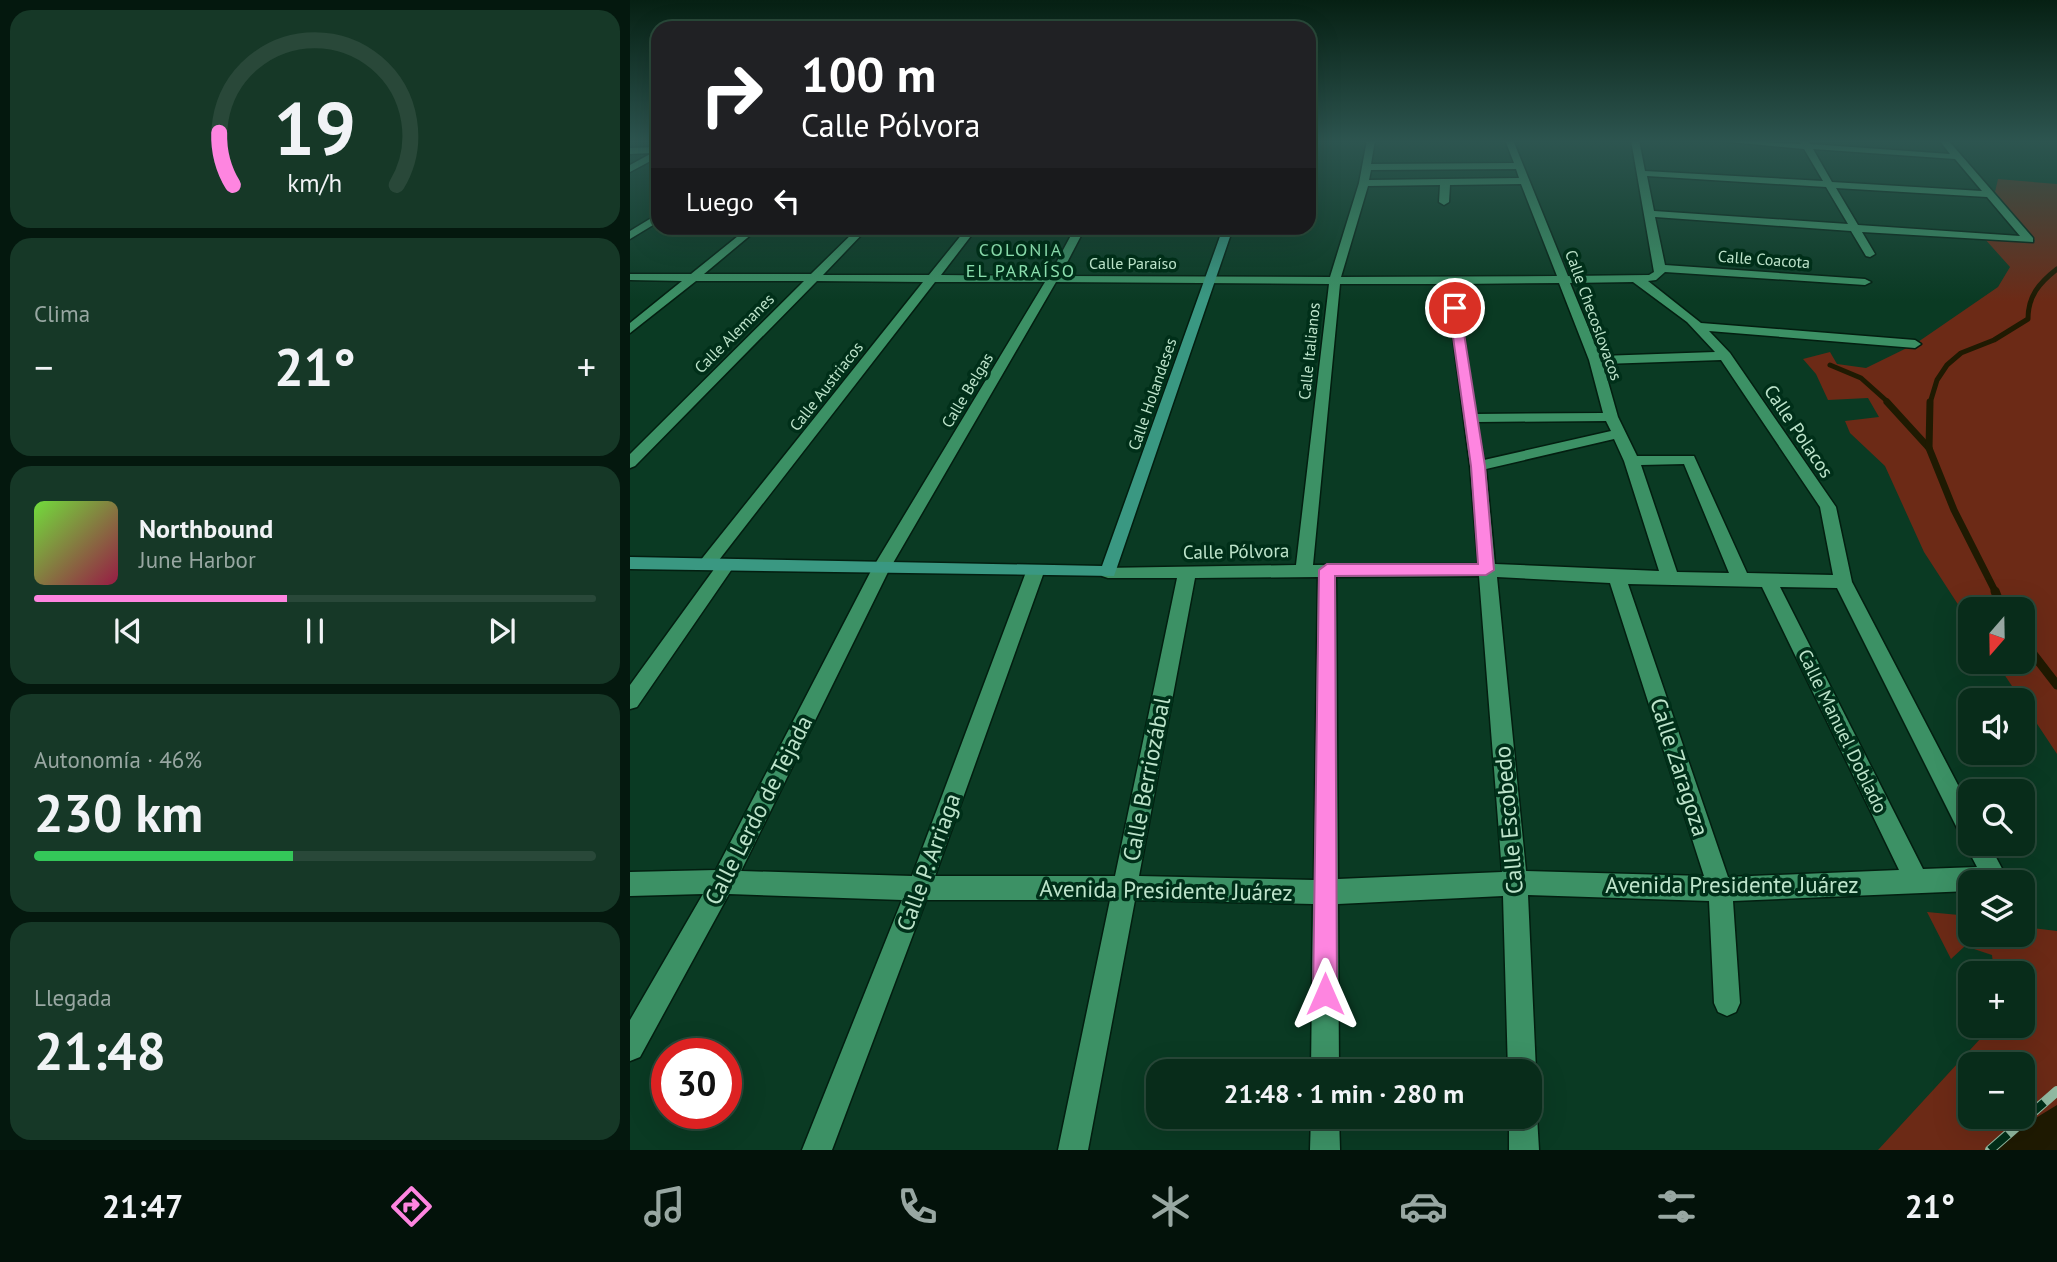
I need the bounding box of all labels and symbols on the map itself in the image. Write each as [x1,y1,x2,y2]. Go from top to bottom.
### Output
district label: COLONIA EL PARAÍSO [966,238,1076,282]
street label: Calle Coacota [1717,246,1811,272]
street label: Calle Checoslovacos [1561,247,1627,383]
street label: Calle Paraíso [1089,253,1177,273]
pin [1425,278,1485,338]
street label: Calle Alemanes [690,289,778,377]
street label: Calle Italianos [1294,301,1324,401]
street label: Calle Holandeses [1123,335,1181,453]
street label: Calle Austriacos [785,337,867,435]
street label: Calle Belgas [937,349,997,431]
street label: Calle Polacos [1759,380,1839,482]
street label: Calle Pólvora [1183,538,1289,564]
north arrow [1958,597,2035,674]
street label: Calle Manuel Doblado [1793,645,1893,817]
street label: Calle Berriozábal [1116,694,1176,864]
street label: Calle Zaragoza [1644,694,1716,840]
street label: Calle Lerdo de Tejada [698,710,818,910]
street label: Calle Escobedo [1487,745,1529,895]
street label: Calle P. Arriaga [890,789,966,935]
street label: Avenida Presidente Juárez [1605,870,1859,899]
street label: Avenida Presidente Juárez [1039,873,1293,907]
position arrow [1288,957,1362,1031]
speed limit sign: 30 [651,1038,742,1129]

